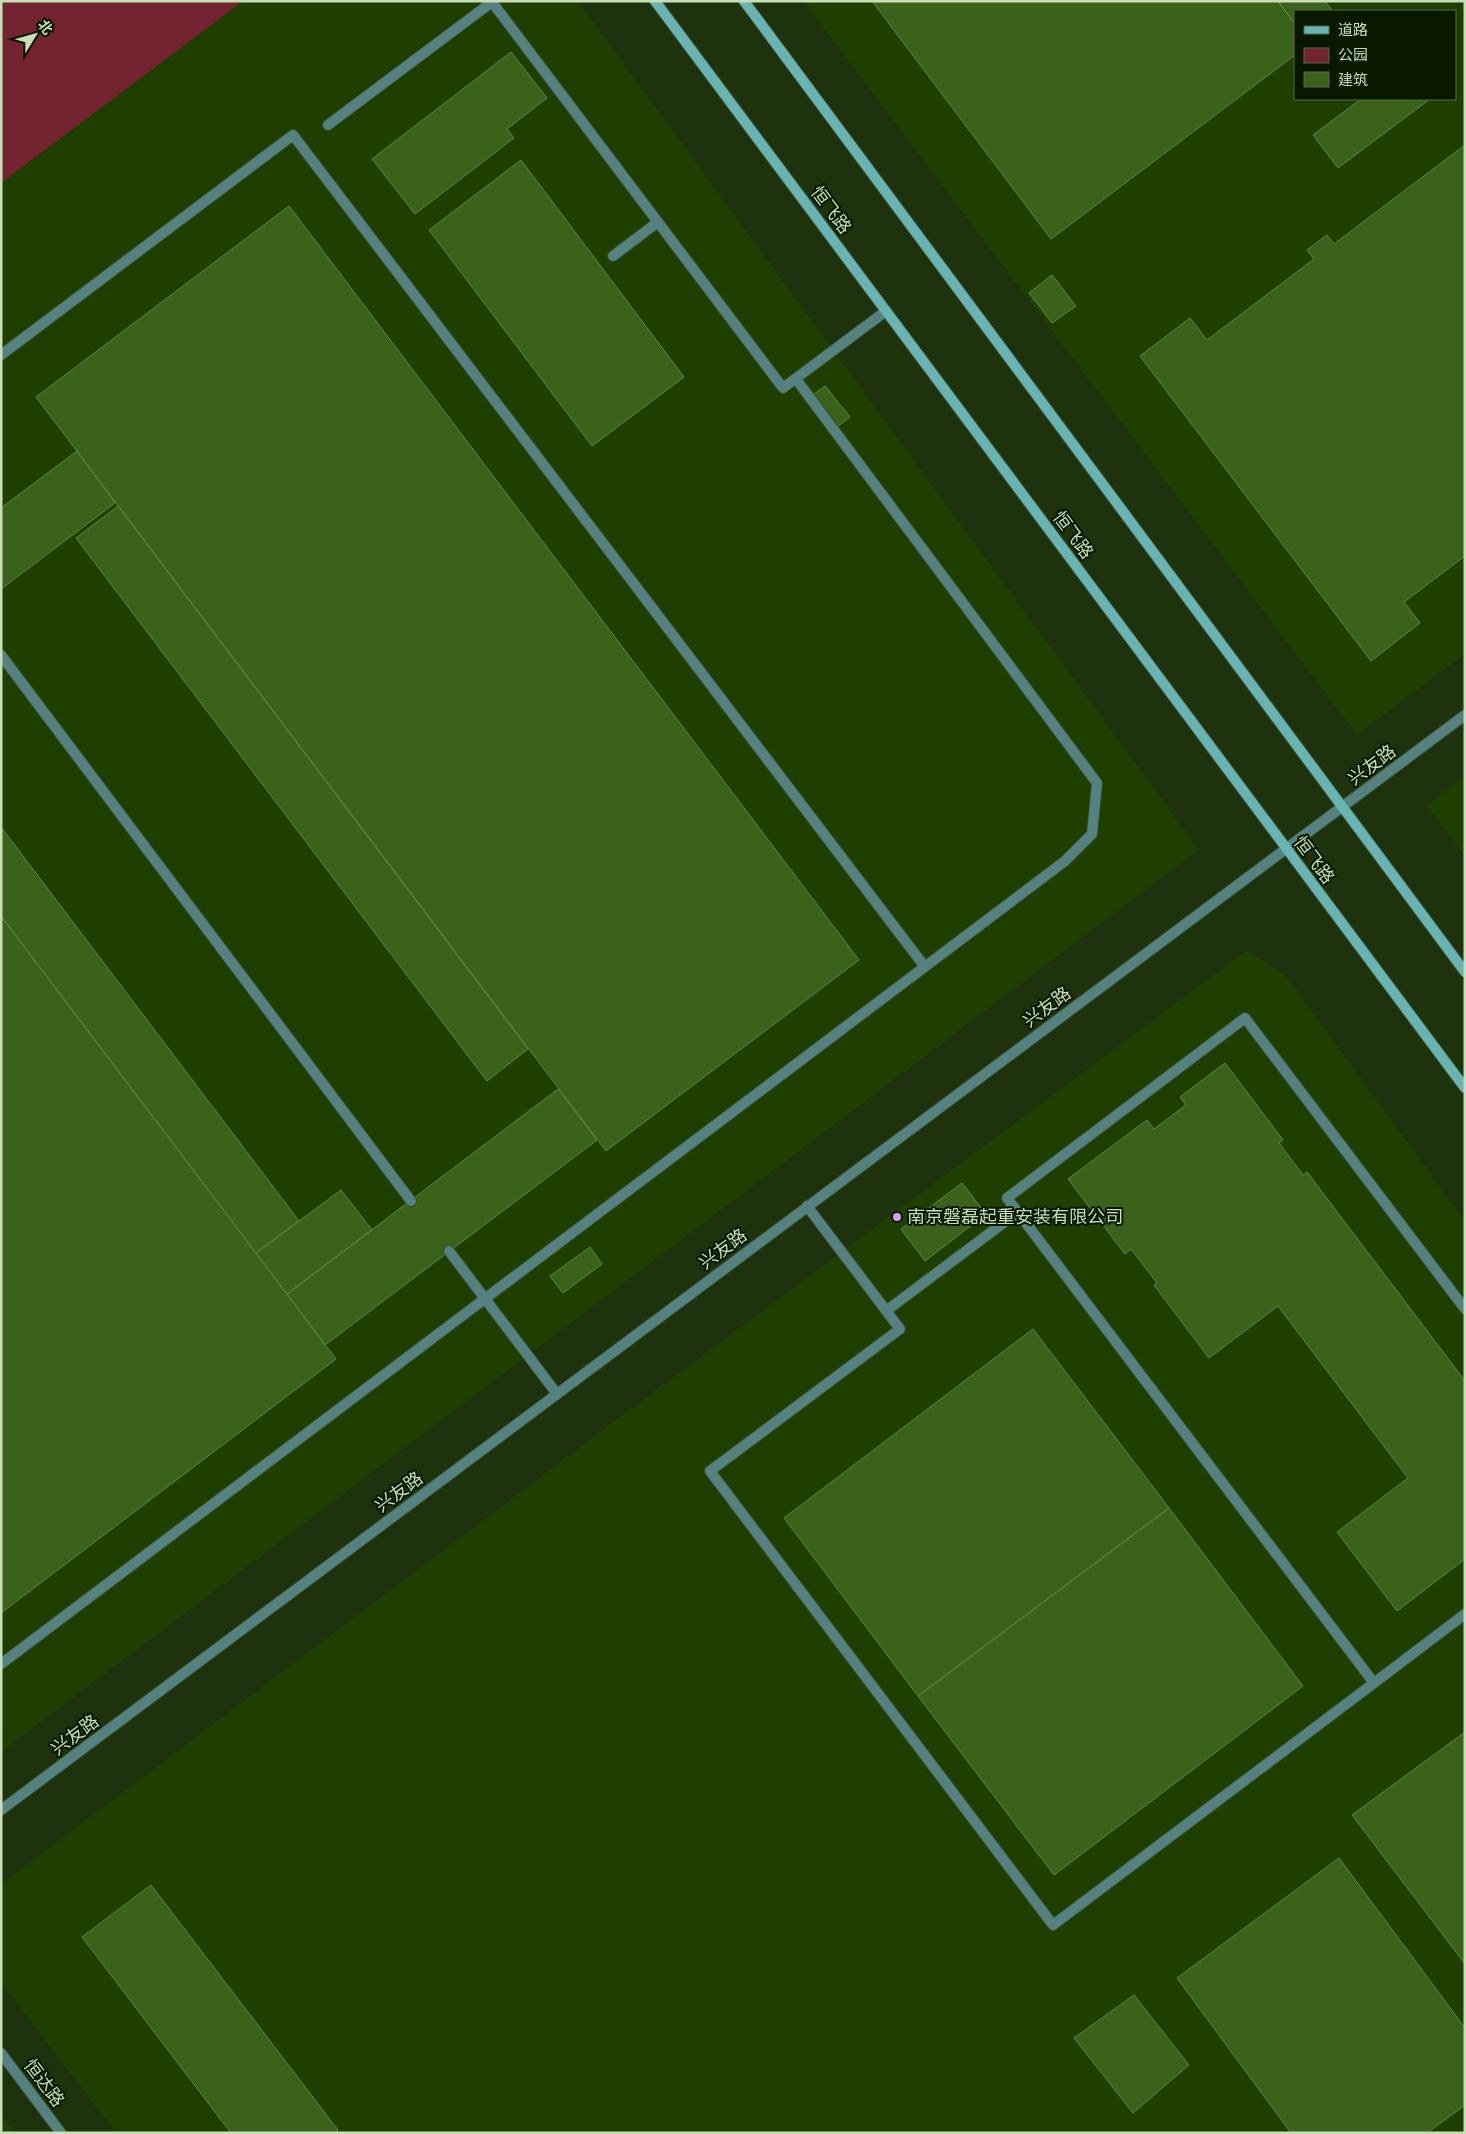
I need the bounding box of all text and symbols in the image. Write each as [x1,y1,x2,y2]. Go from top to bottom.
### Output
north arrow [10,10,60,60]
legend [1294,10,1456,100]
text: 北 [34,16,57,38]
text: 道路 [1338,20,1368,39]
text: 公园 [1338,45,1368,64]
text: 建筑 [1338,70,1368,89]
street label: 恒飞路 [806,182,856,238]
street label: 恒飞路 [1048,507,1098,563]
street label: 兴友路 [1344,740,1400,790]
street label: 恒飞路 [1289,832,1339,888]
street label: 兴友路 [1019,982,1075,1032]
place label: 南京磐磊起重安装有限公司 [907,1206,1123,1228]
marker: 南京磐磊起重安装有限公司 [891,1211,903,1223]
street label: 兴友路 [695,1224,751,1274]
street label: 兴友路 [371,1467,427,1517]
street label: 兴友路 [47,1710,103,1760]
street label: 恒达路 [19,2055,69,2111]

